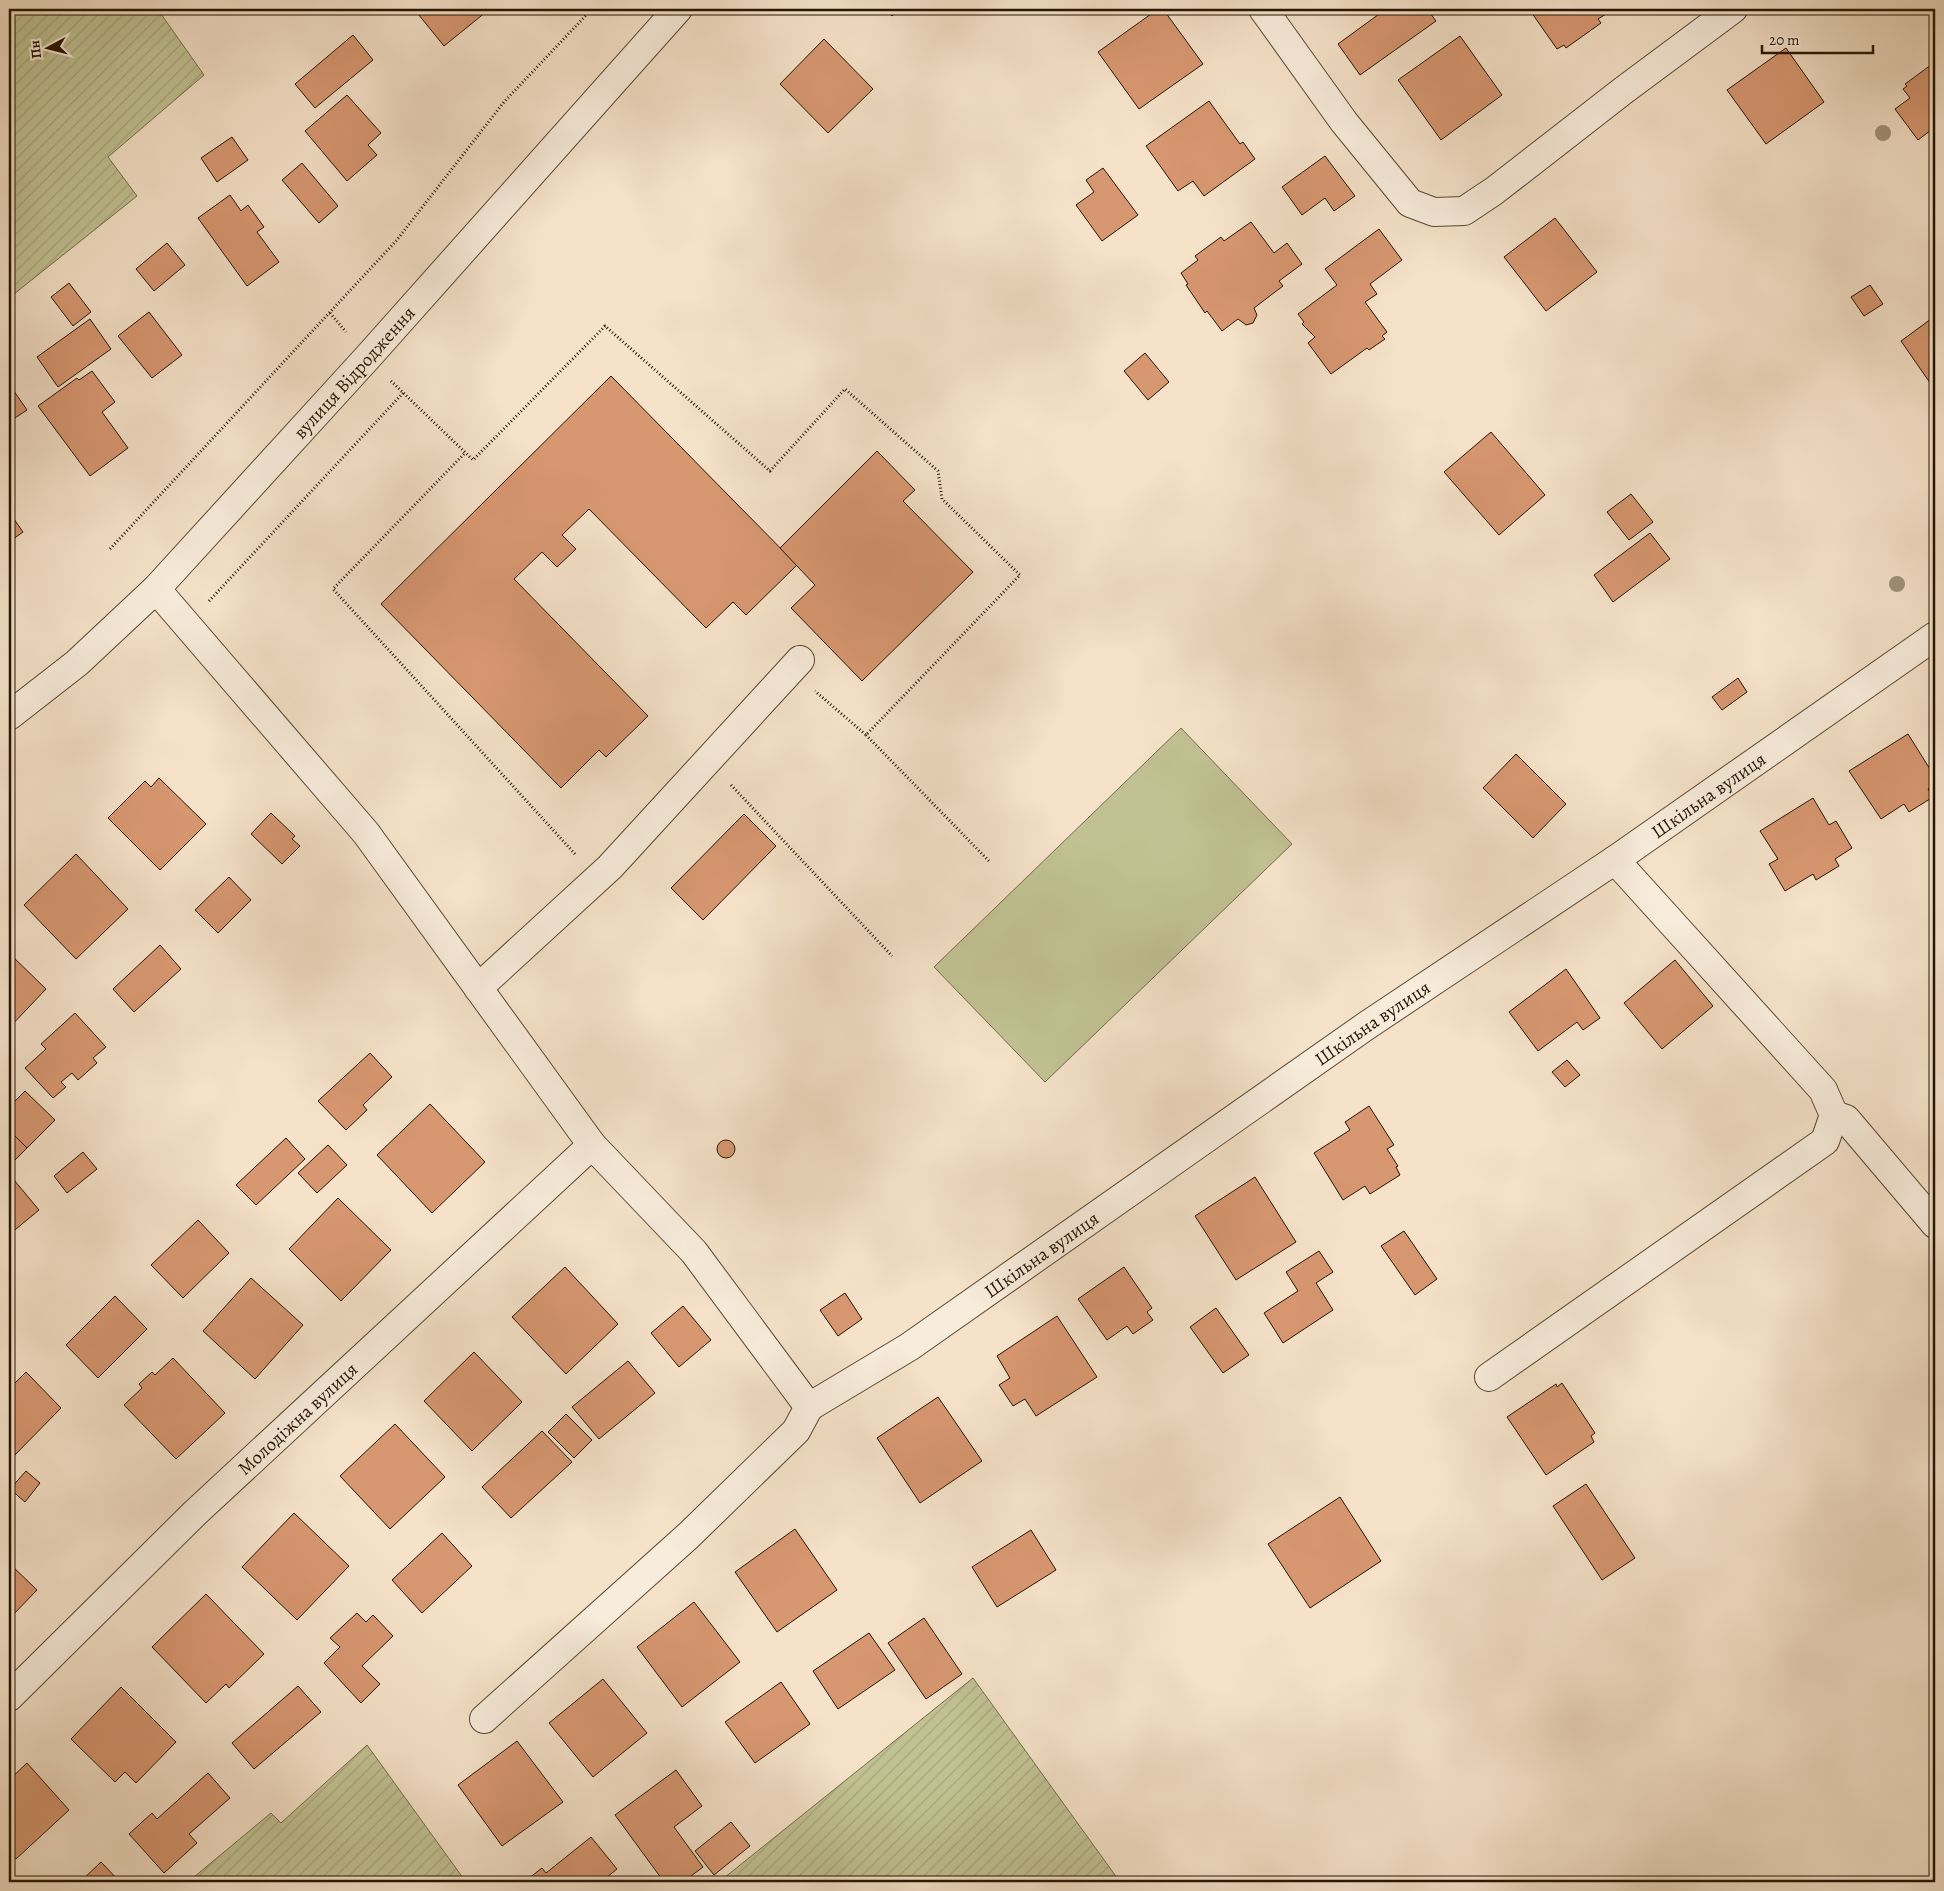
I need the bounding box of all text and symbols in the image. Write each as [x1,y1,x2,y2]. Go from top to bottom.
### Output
north arrow [22,22,72,72]
scale bar [1762,22,1873,54]
text: 20 m [1769,30,1800,50]
text: Пн [25,39,46,60]
street label: вулиця Відродження [288,301,421,445]
street label: Шкільна вулиця [1646,746,1771,845]
street label: Шкільна вулиця [1310,975,1436,1072]
street label: Шкільна вулиця [979,1206,1104,1304]
street label: Молодіжна вулиця [232,1357,364,1481]

